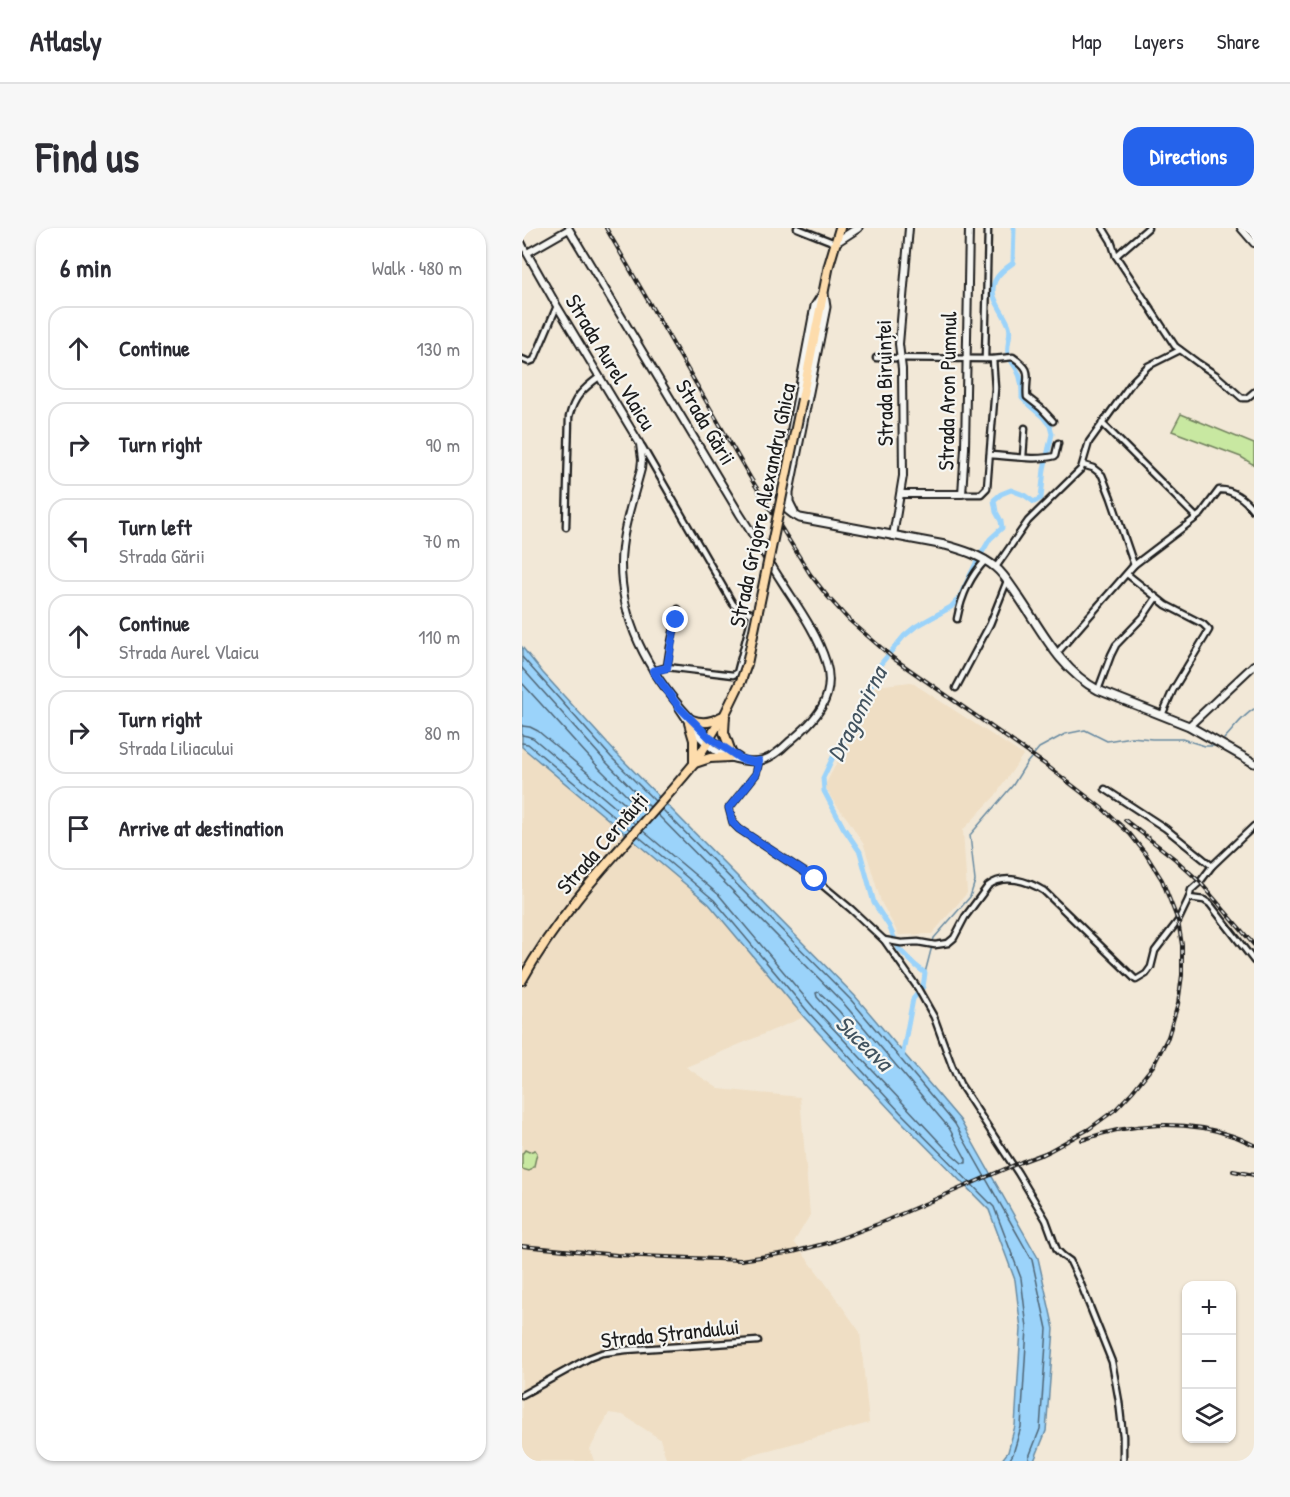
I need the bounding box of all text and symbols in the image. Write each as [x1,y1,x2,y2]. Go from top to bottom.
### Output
text: Atlasly [30,22,102,60]
text: Map [1072,27,1101,56]
text: Layers [1134,27,1184,56]
text: Share [1217,27,1260,56]
button: Directions [1123,127,1254,186]
text: Find us [36,128,139,185]
text: 6 min [60,250,112,285]
text: Walk · 480 m [372,254,462,281]
street label: Strada Aurel Vlaicu [559,288,664,436]
street label: Strada Aron Pumnul [931,311,963,471]
street label: Strada Biruinței [868,319,900,447]
icon: ahead [62,332,95,365]
text: Continue [119,333,190,363]
text: 130 m [417,335,460,362]
street label: Strada Gării [669,374,743,470]
street label: Strada Grigore Alexandru Ghica [721,380,803,630]
icon: right [62,428,95,461]
text: Turn right [119,429,202,459]
text: 90 m [426,431,460,458]
text: Turn left [119,512,192,542]
icon: left [62,524,95,557]
text: 70 m [423,527,460,554]
text: Strada Gării [119,542,205,569]
route end [662,606,688,632]
text: Continue [119,608,190,638]
icon: ahead [62,620,95,653]
text: 110 m [418,623,460,650]
text: Strada Aurel Vlaicu [119,638,259,665]
water label: Dragomirna [819,659,895,767]
text: Turn right [119,704,202,734]
icon: right [62,716,95,749]
text: 80 m [424,719,460,746]
text: Strada Liliacului [119,734,234,761]
street label: Strada Cernăuți [549,786,655,900]
icon: arrive [62,812,95,845]
text: Arrive at destination [119,813,284,843]
route start [801,865,827,891]
water label: Suceava [829,1007,902,1079]
map controls [1182,1281,1236,1443]
button: + [1182,1281,1236,1335]
street label: Strada Ștrandului [599,1311,741,1355]
button: − [1182,1335,1236,1389]
button: layers [1182,1389,1236,1443]

